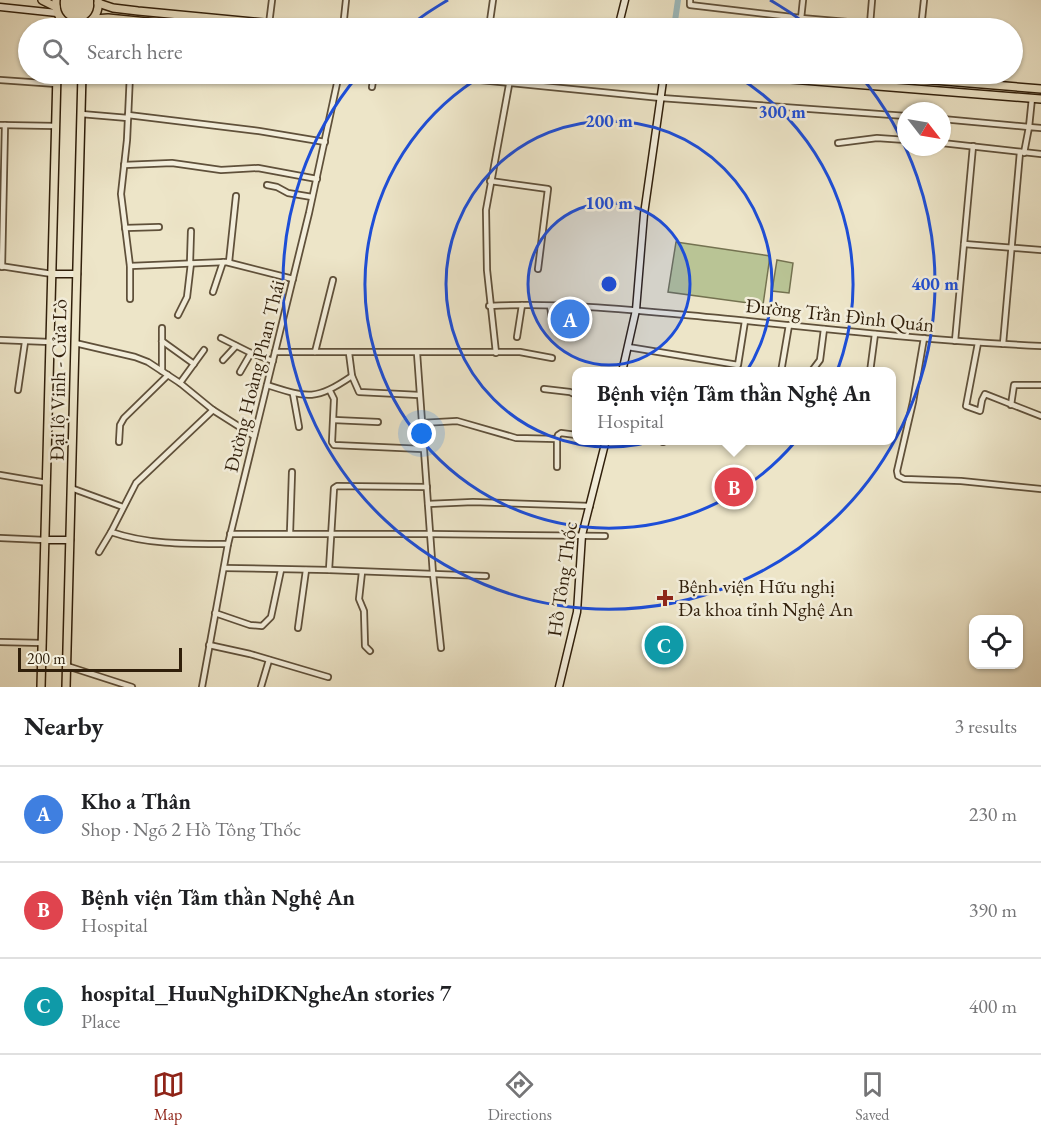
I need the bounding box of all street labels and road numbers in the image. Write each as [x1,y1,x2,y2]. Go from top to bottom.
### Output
street label: Đường Hoàng Phan Thái [218,277,290,475]
street label: Đường Trần Đình Quán [744,292,936,338]
street label: Đại lộ Vinh - Cửa Lò [44,299,72,461]
street label: Hồ Tông Thốc [541,520,583,638]

